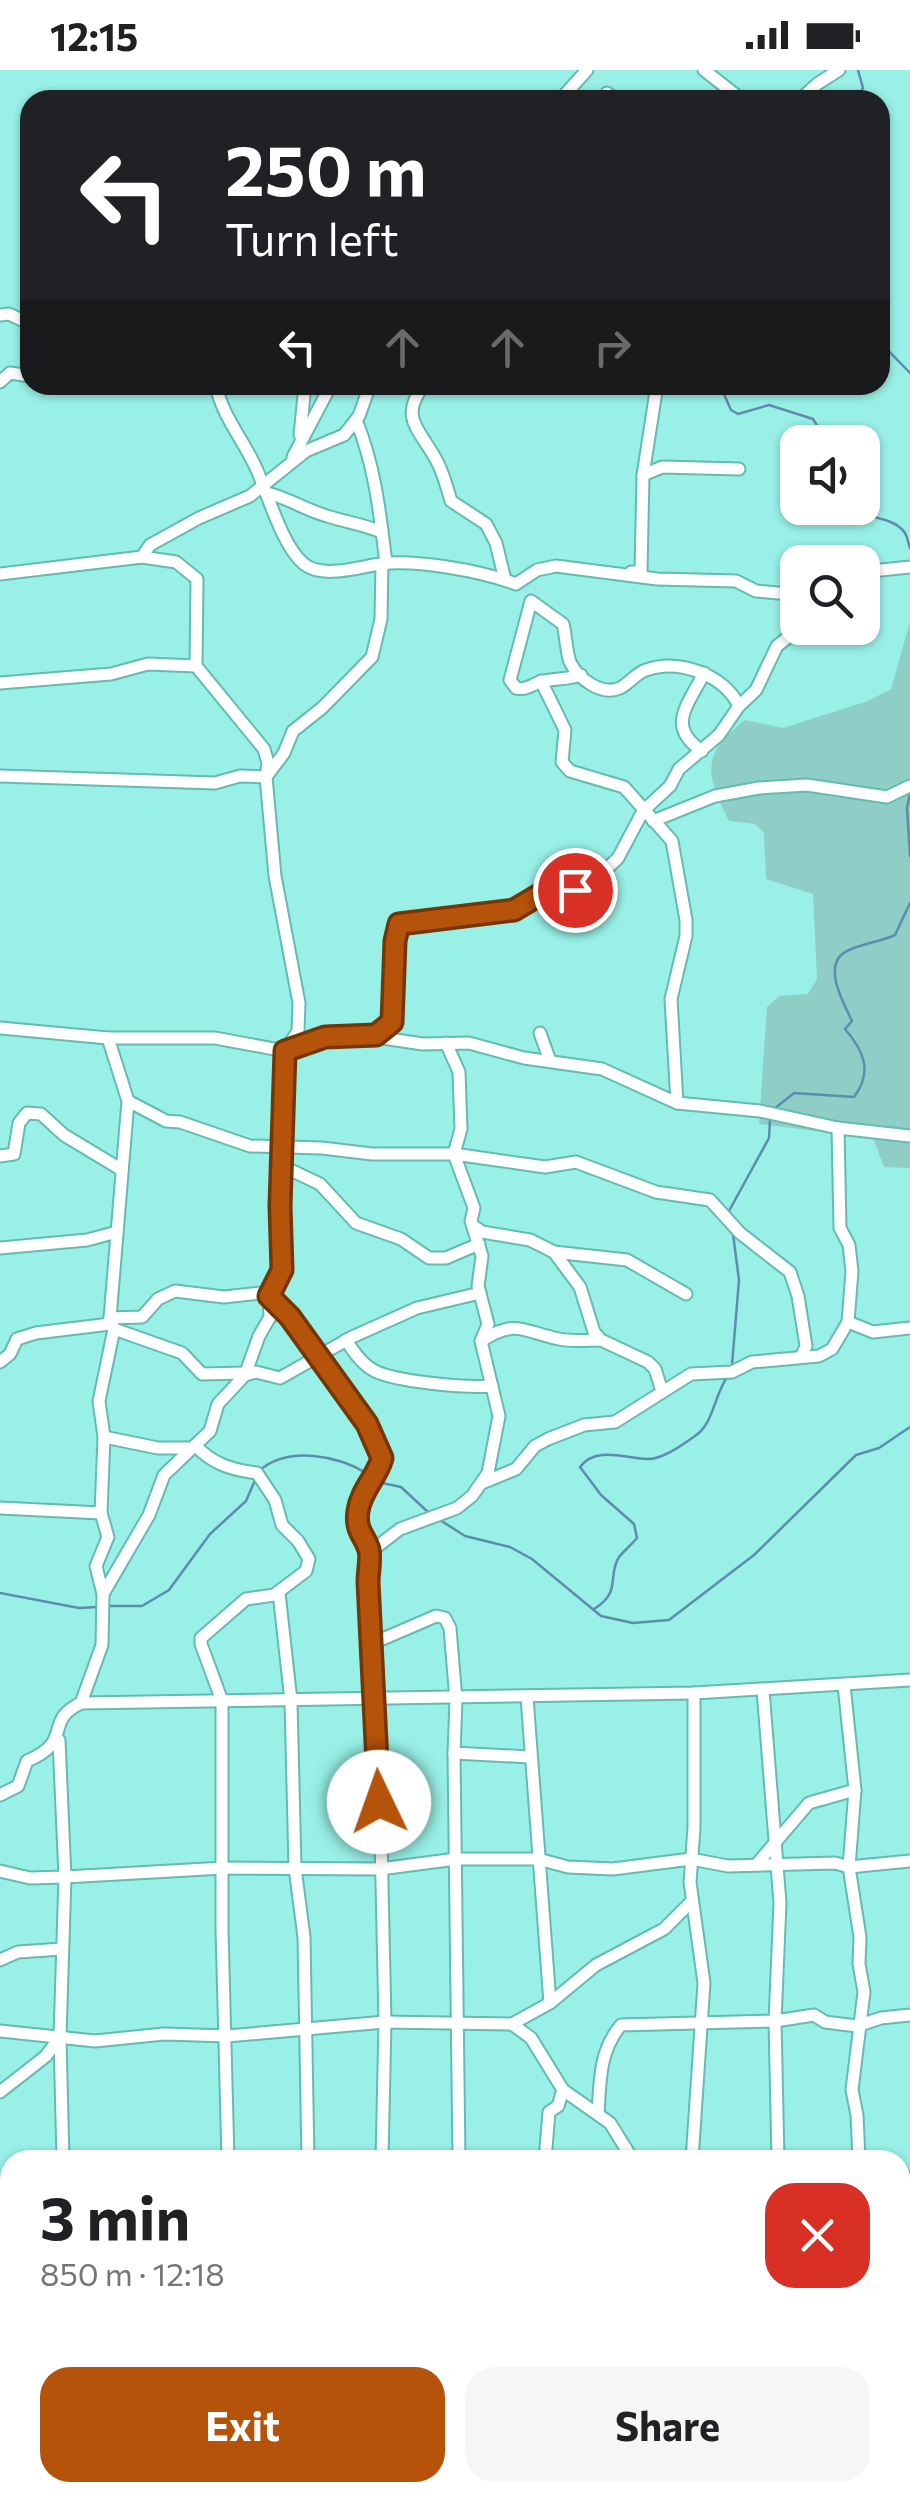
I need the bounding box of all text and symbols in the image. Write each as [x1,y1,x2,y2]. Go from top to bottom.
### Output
text: 12:15 [50,12,138,59]
text: 250 m [225,125,427,210]
icon: left [60,130,190,260]
text: Turn left [225,210,399,265]
icon: left [270,320,325,375]
icon: ahead [375,320,430,375]
icon: ahead [480,320,535,375]
icon: right [585,320,640,375]
map controls [780,425,880,645]
button: sound [780,425,880,525]
button: search [780,545,880,645]
pin [533,848,618,933]
icon: arrive [548,863,603,918]
position arrow [327,1750,431,1854]
text: 3 min [40,2179,190,2252]
button: close [765,2183,870,2288]
text: 850 m · 12:18 [40,2253,225,2293]
button: Exit [40,2367,445,2482]
button: Share [465,2367,870,2482]

